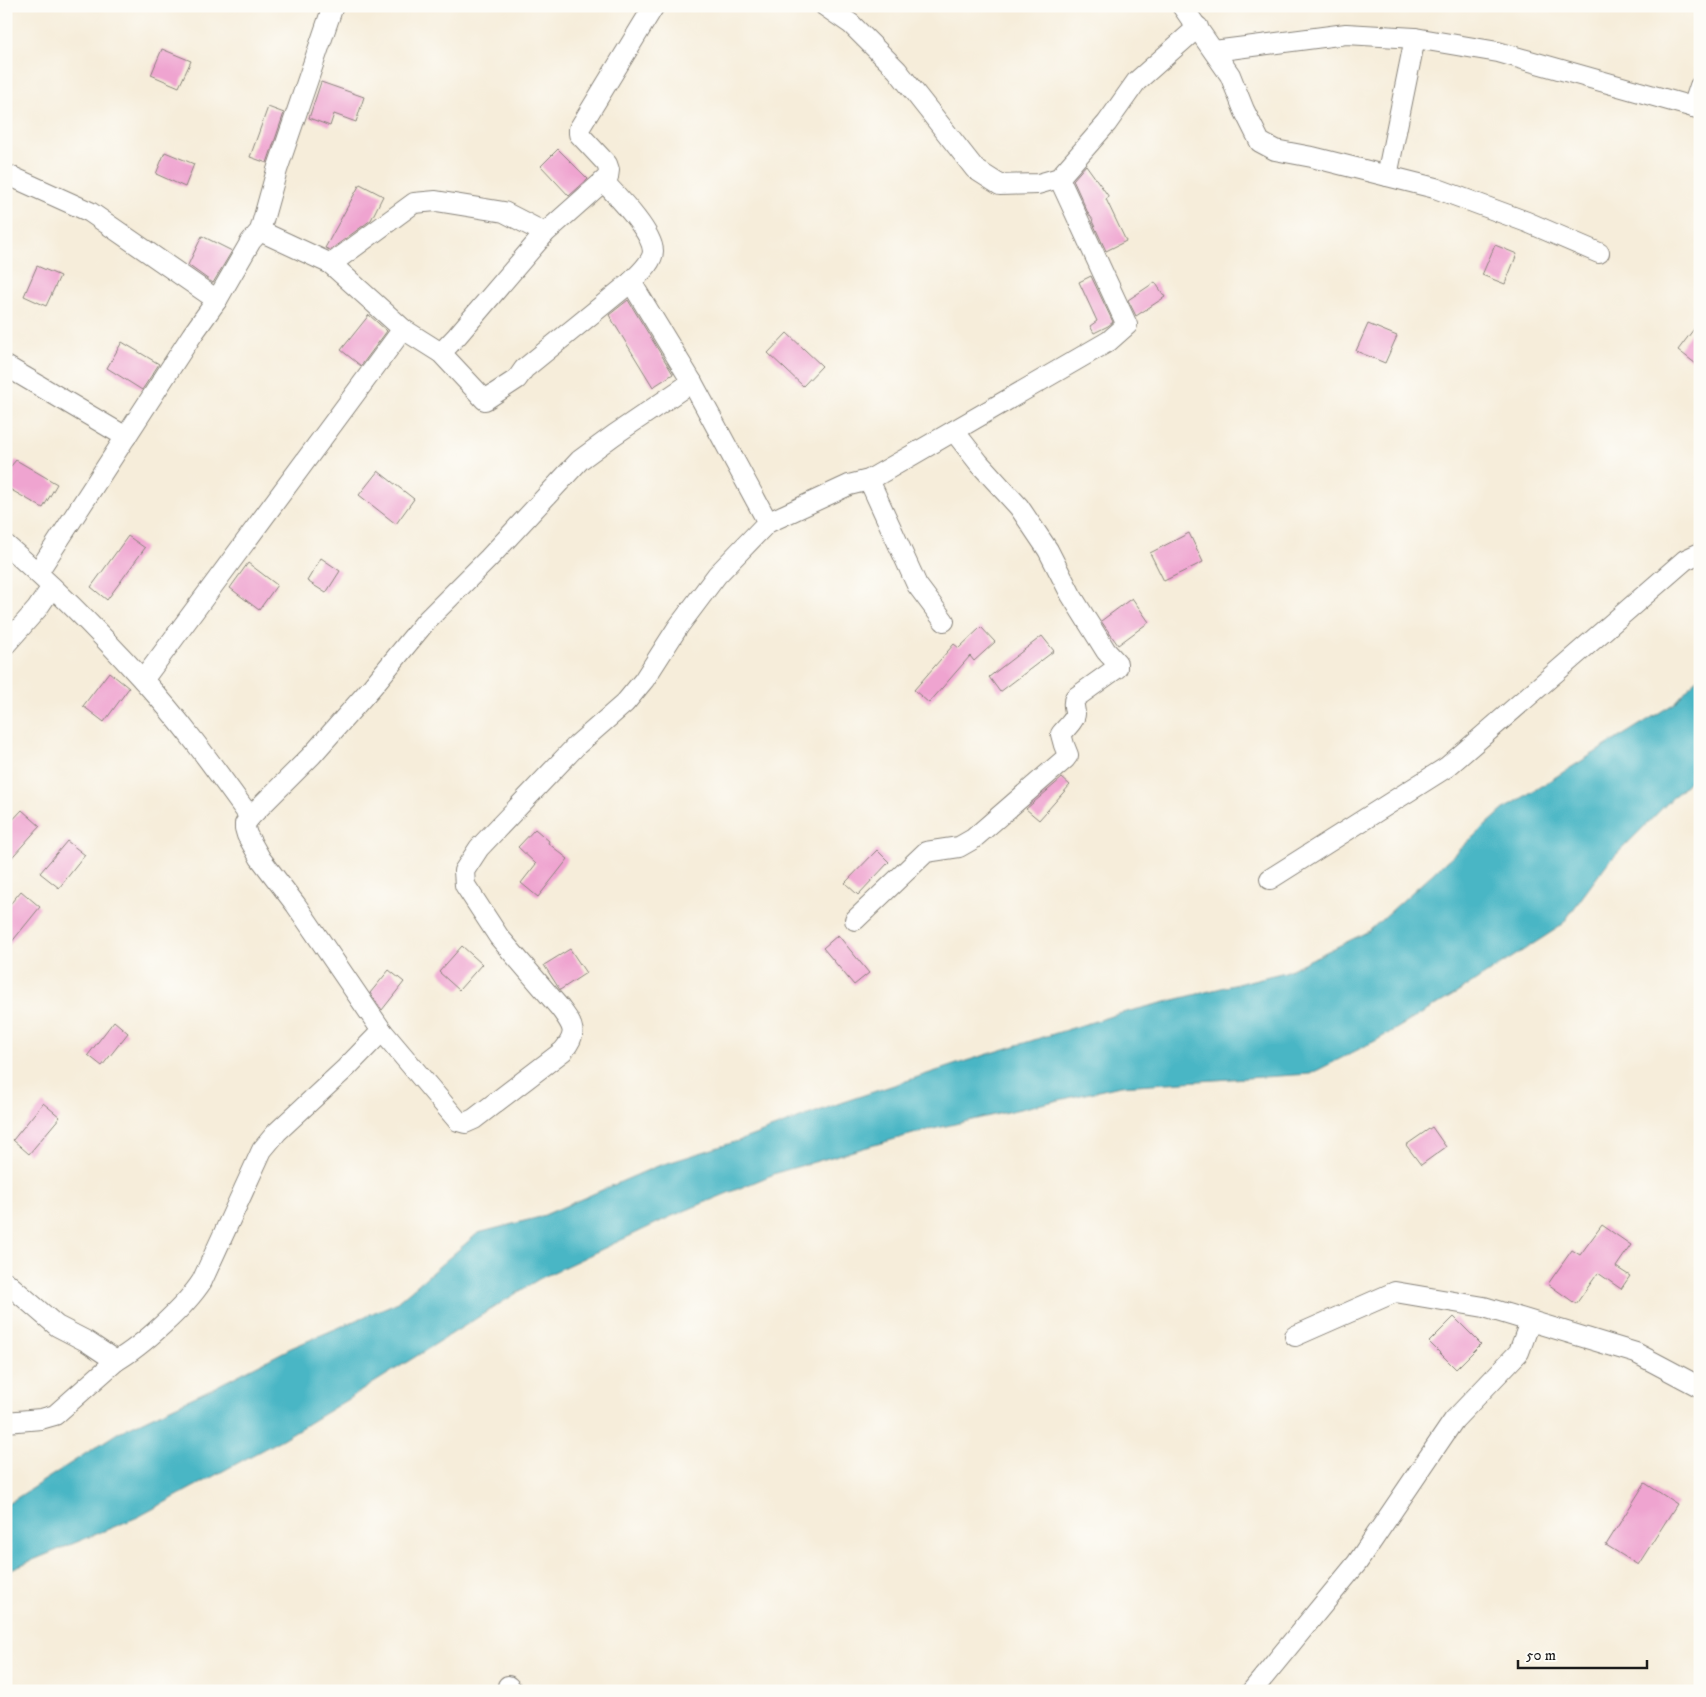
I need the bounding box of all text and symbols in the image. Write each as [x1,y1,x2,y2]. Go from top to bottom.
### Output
scale bar [1518,1637,1647,1669]
text: 50 m [1526,1646,1556,1665]

